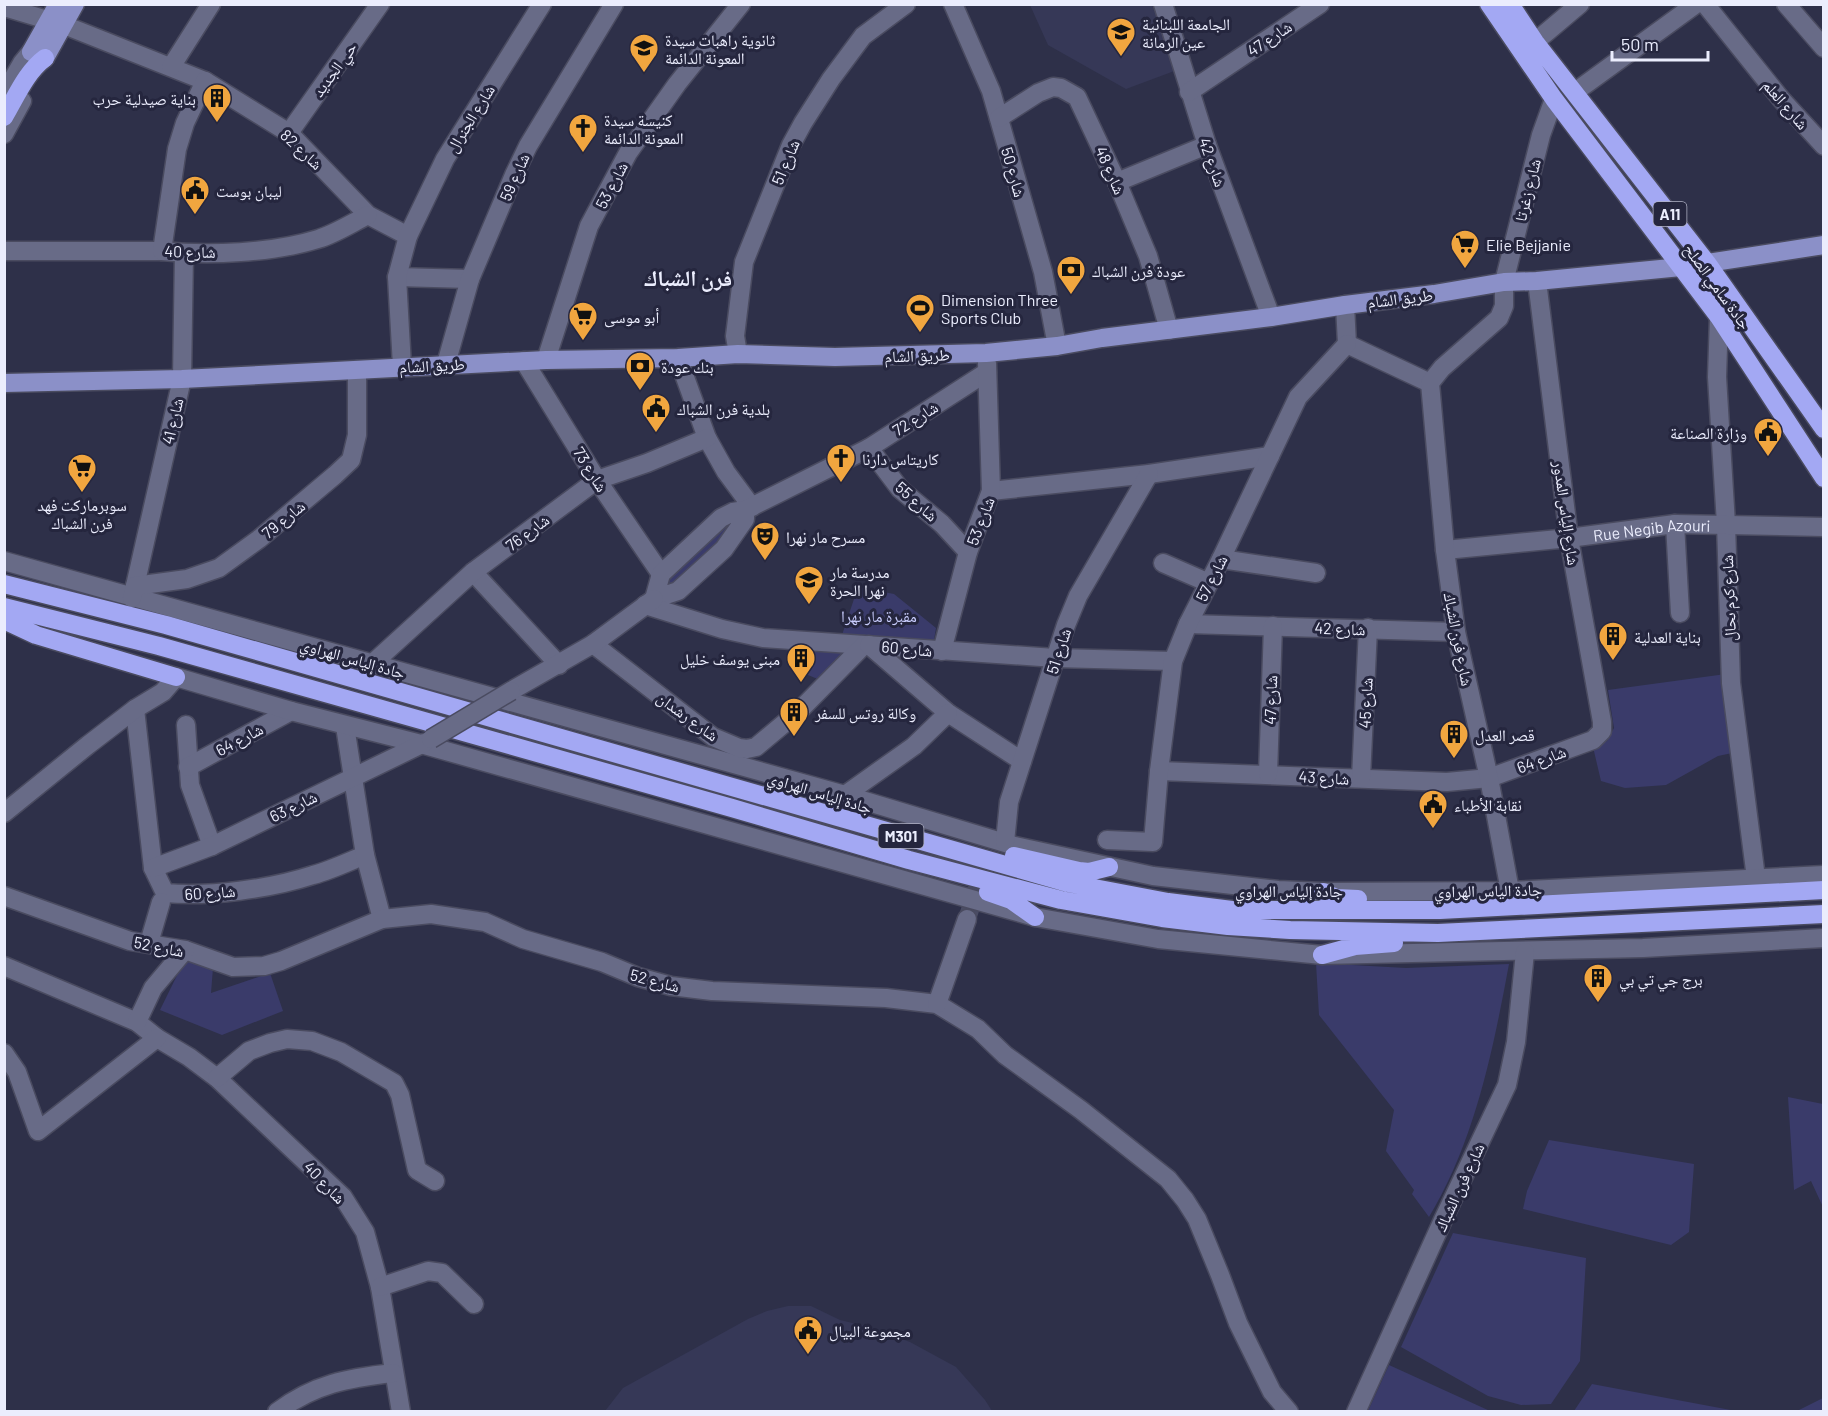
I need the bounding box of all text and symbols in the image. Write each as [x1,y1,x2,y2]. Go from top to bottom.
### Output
place label: الجامعة اللبنانية عين الرمانة [1142,14,1230,53]
school or university icon: الجامعة اللبنانية عين الرمانة [1105,16,1137,58]
street label: شارع 47 [1243,16,1296,61]
scale bar [1612,24,1708,62]
place label: ثانوية راهبات سيدة المعونة الدائمة [665,30,776,68]
school or university icon: ثانوية راهبات سيدة المعونة الدائمة [628,32,660,74]
text: 50 m [1621,33,1659,55]
street label: حي الجديد [308,38,363,102]
street label: شارع العلم [1758,75,1813,134]
street label: شارع الجنرال [442,81,500,156]
building icon: بناية صيدلية حرب [201,82,233,124]
place label: بناية صيدلية حرب [92,89,196,109]
place label: كنيسة سيدة المعونة الدائمة [604,110,684,148]
church icon: كنيسة سيدة المعونة الدائمة [567,112,599,154]
street label: شارع 82 [276,125,327,175]
street label: شارع 42 [1193,135,1231,190]
street label: شارع 51 [767,137,805,188]
street label: شارع 48 [1090,143,1130,198]
street label: شارع 50 [996,145,1030,200]
street label: شارع 59 [495,150,535,205]
street label: شارع زغرتا [1510,157,1546,224]
street label: شارع 53 [591,158,633,213]
public building icon: ليبان بوست [179,174,211,216]
place label: ليبان بوست [216,181,282,202]
road number: A11 [1654,202,1686,226]
supermarket icon: Elie Bejjanie [1449,228,1481,270]
place label: Elie Bejjanie [1486,235,1571,254]
street label: جادة سامي الصلح [1677,240,1755,335]
street label: شارع 40 [164,241,216,263]
bank icon: عودة فرن الشباك [1055,254,1087,296]
place label: عودة فرن الشباك [1092,261,1185,282]
district label: فرن الشباك [644,264,732,292]
street label: طريق الشام [1366,285,1434,313]
place label: Dimension Three Sports Club [941,290,1058,327]
sports icon: Dimension Three Sports Club [904,292,936,334]
supermarket icon: أبو موسى [567,300,599,342]
place label: أبو موسى [604,307,659,328]
street label: طريق الشام [884,344,950,368]
bank icon: بنك عودة [624,350,656,392]
street label: طريق الشام [399,354,465,378]
place label: بنك عودة [661,357,714,377]
public building icon: بلدية فرن الشباك [640,392,672,434]
street label: شارع 41 [158,396,188,446]
street label: شارع 72 [889,397,942,441]
place label: بلدية فرن الشباك [677,399,770,420]
public building icon: وزارة الصناعة [1752,416,1784,458]
place label: وزارة الصناعة [1670,423,1747,443]
church icon: كاريتاس دارنا [825,442,857,484]
street label: شارع 73 [568,443,612,496]
place label: كاريتاس دارنا [862,449,939,470]
supermarket icon: سوبرماركت فهد فرن الشباك [66,452,98,494]
street label: شارع إلياس المدور [1548,459,1584,567]
street label: شارع 55 [891,477,942,526]
street label: شارع 53 [962,494,1000,549]
place label: سوبرماركت فهد فرن الشباك [37,495,127,534]
street label: شارع 79 [258,496,309,544]
street label: شارع 76 [502,510,554,556]
street label: Rue Negib Azouri [1592,514,1711,544]
theatre icon: مسرح مار نهرا [749,520,781,562]
place label: مسرح مار نهرا [786,527,865,548]
street label: شارع 57 [1191,552,1232,605]
street label: شارع كرم ىحال [1717,554,1741,641]
place label: مدرسة مار نهرا الحرة [829,562,890,600]
school or university icon: مدرسة مار نهرا الحرة [793,564,825,606]
street label: شارع فرن الشباك [1439,591,1477,688]
park label: مقبرة مار نهرا [841,606,917,626]
street label: شارع 42 [1314,618,1366,640]
building icon: بناية العدلية [1597,620,1629,662]
street label: شارع 51 [1042,626,1076,677]
place label: بناية العدلية [1634,627,1701,646]
street label: جادة إلياس الهراوي [297,634,407,686]
street label: شارع 60 [881,636,933,662]
building icon: مبنى يوسف خليل [785,642,817,684]
place label: مبنى يوسف خليل [680,649,780,670]
street label: شارع 47 [1260,675,1282,725]
street label: شارع 45 [1354,677,1378,729]
street label: شارع رشدان [652,687,722,746]
building icon: وكالة روتس للسفر [778,696,810,738]
place label: وكالة روتس للسفر [814,703,916,724]
building icon: قصر العدل [1438,718,1470,760]
street label: شارع 64 [212,719,267,761]
place label: قصر العدل [1475,725,1535,746]
street label: شارع 64 [1514,741,1569,778]
street label: شارع 43 [1298,766,1350,790]
street label: جادة إلياس الهراوي [764,767,874,821]
street label: شارع 63 [266,786,321,827]
public building icon: نقابة الأطباء [1417,788,1449,830]
place label: نقابة الأطباء [1454,795,1522,814]
road number: M301 [878,824,924,848]
street label: جادة الياس الهراوي [1434,880,1542,905]
street label: شارع 60 [184,881,236,905]
street label: جادة إلياس الهراوي [1235,881,1343,904]
street label: شارع 52 [132,932,186,962]
building icon: برج جي تي بي [1582,962,1614,1004]
street label: شارع 52 [628,964,682,998]
place label: برج جي تي بي [1619,969,1703,992]
street label: شارع فرن الشباك [1430,1140,1489,1235]
street label: شارع 40 [299,1157,350,1209]
public building icon: مجموعة البيال [792,1314,824,1356]
place label: مجموعة البيال [829,1321,911,1342]

